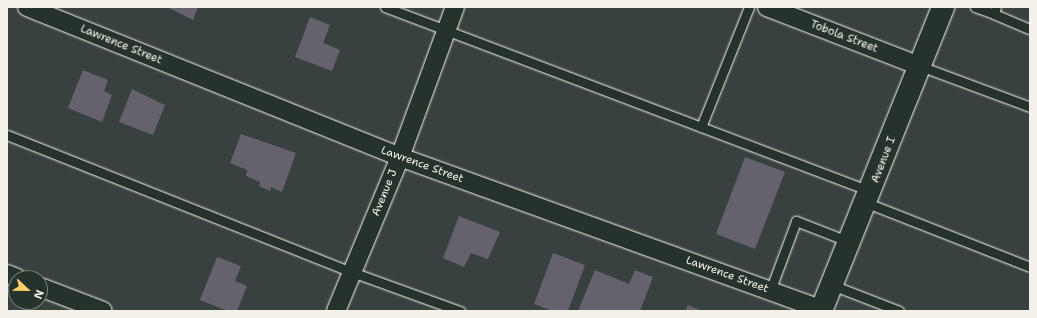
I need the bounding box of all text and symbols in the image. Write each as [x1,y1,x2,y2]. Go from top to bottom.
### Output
street label: Tobola Street [808,18,880,56]
street label: Lawrence Street [78,23,164,67]
street label: Avenue I [869,135,899,185]
street label: Lawrence Street [379,144,465,186]
street label: Avenue J [370,168,400,218]
street label: Lawrence Street [684,254,770,296]
north arrow [8,270,48,310]
text: N [30,287,47,301]

